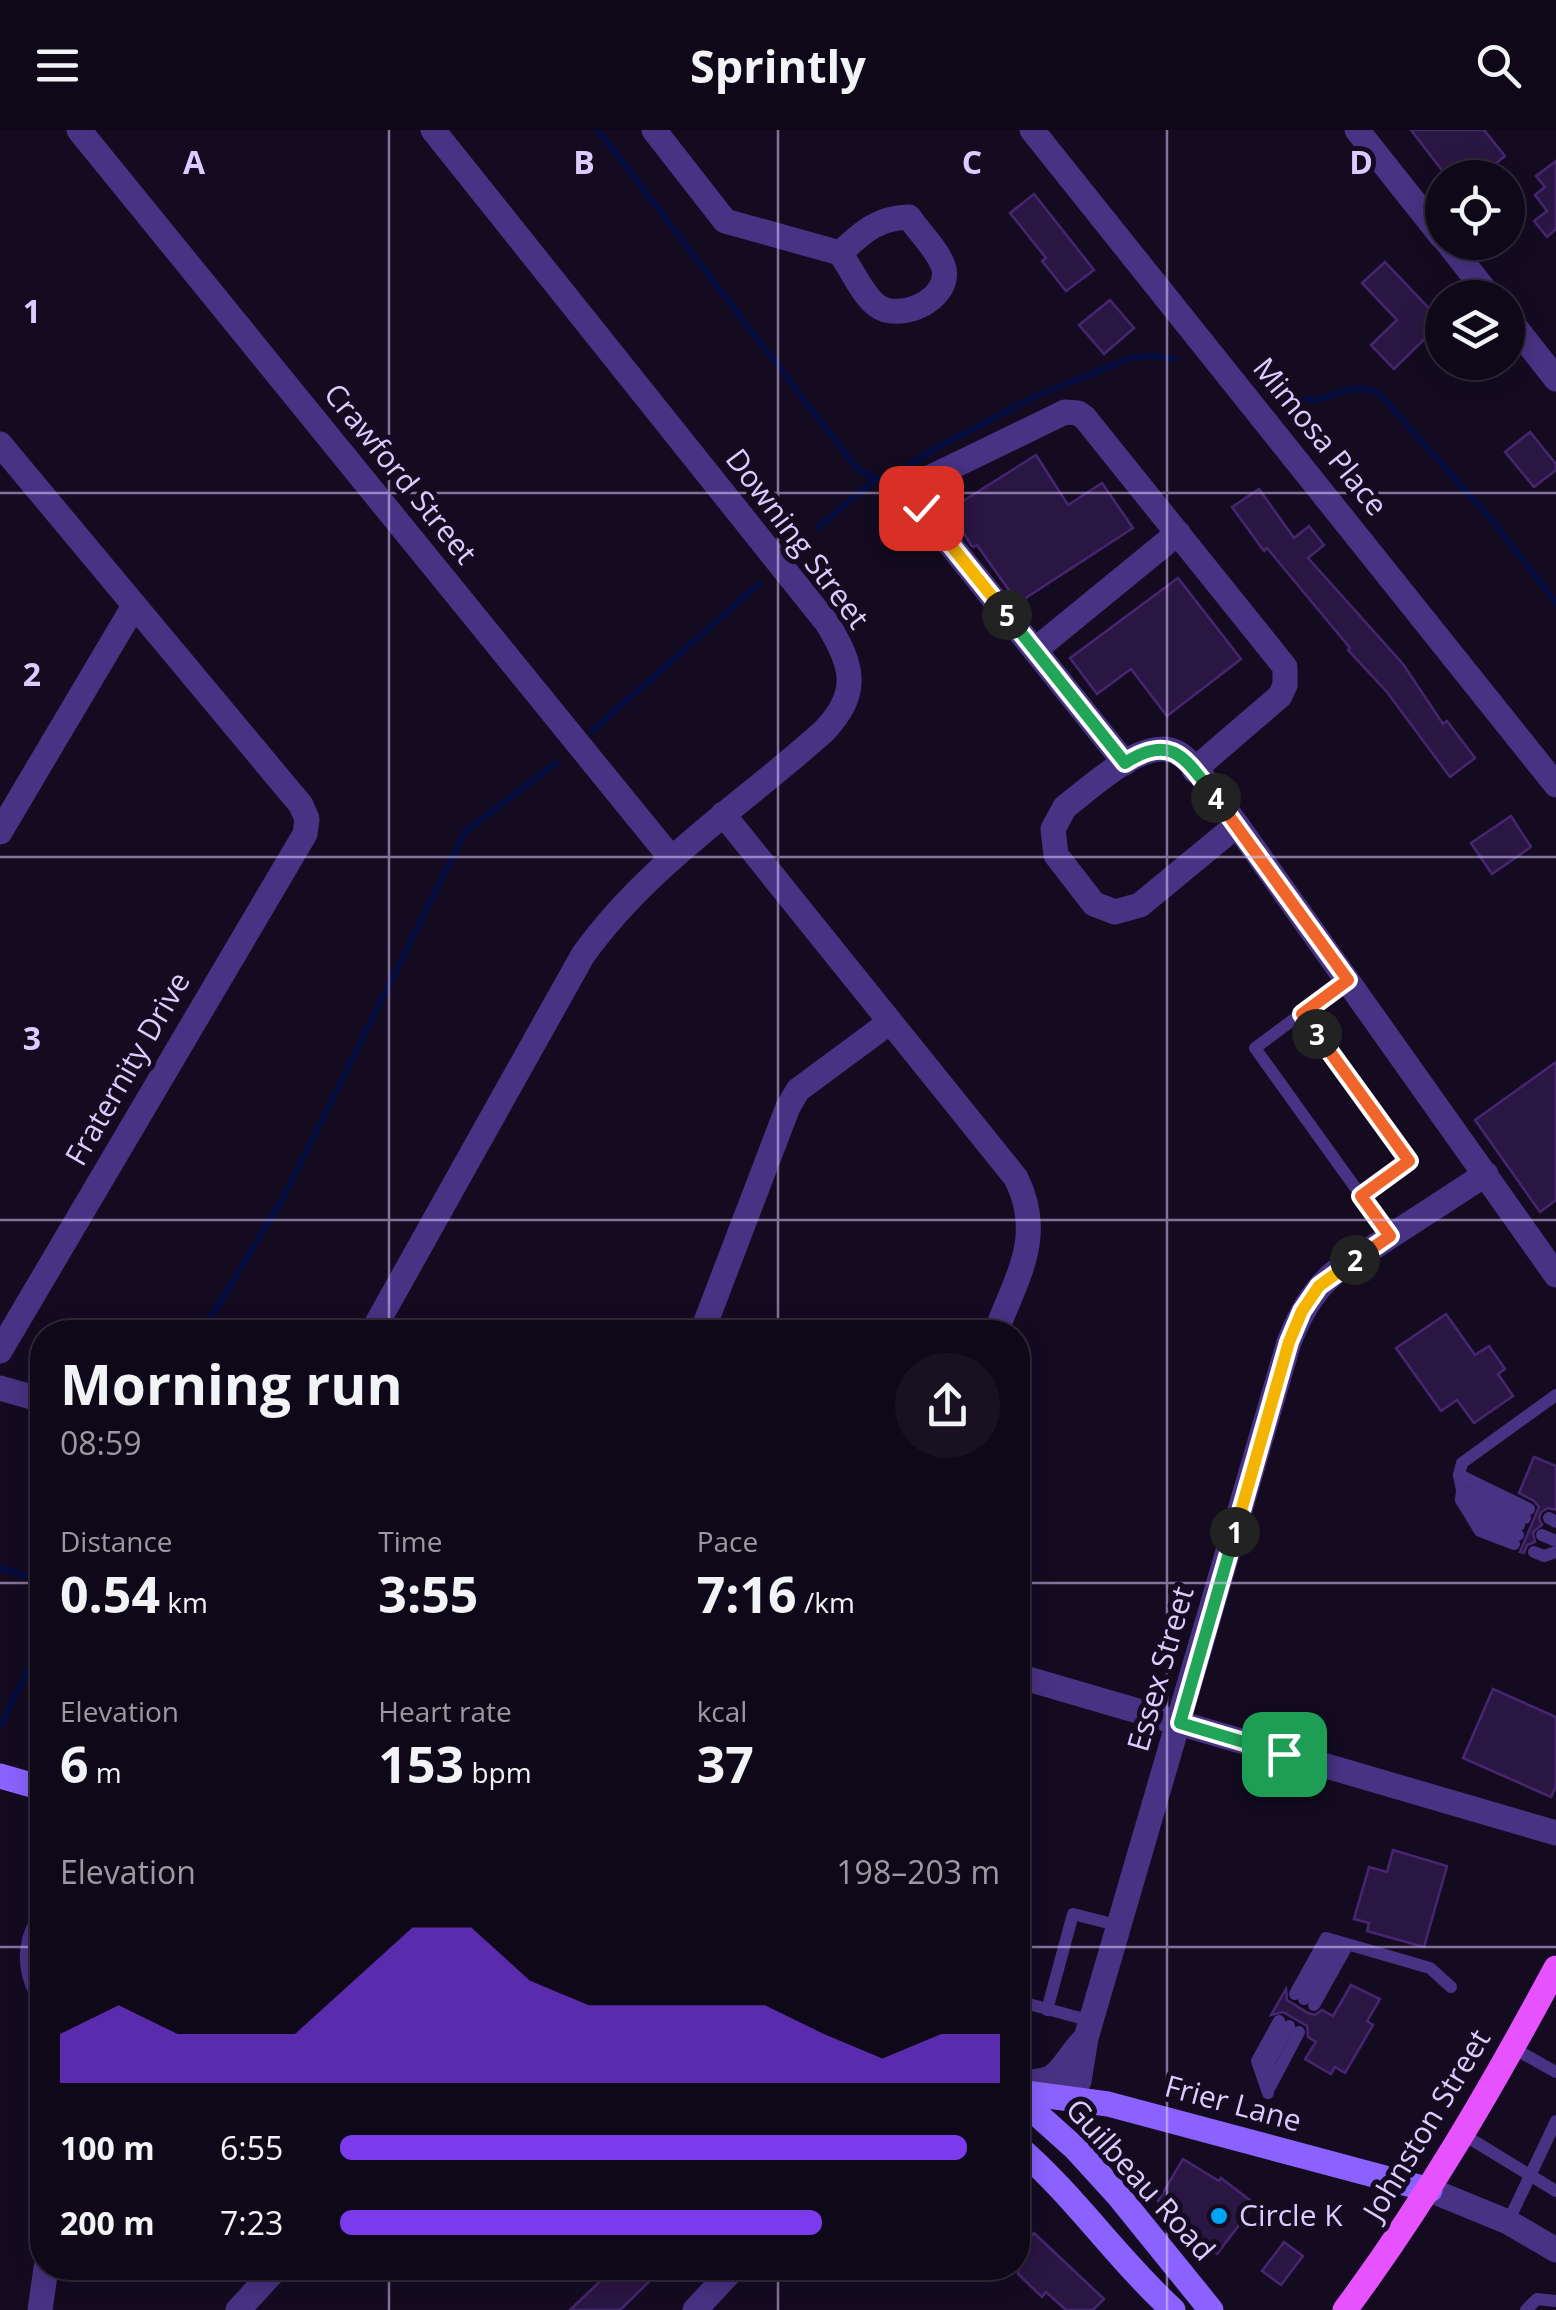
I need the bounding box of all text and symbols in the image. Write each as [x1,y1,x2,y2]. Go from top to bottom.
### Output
text: Sprintly [690,35,866,96]
icon: menu [30,38,85,93]
icon: search [1471,38,1526,93]
text: A [183,140,206,183]
text: B [573,140,595,183]
text: C [962,140,982,183]
text: D [1349,140,1373,183]
map controls [1425,160,1525,380]
button: locate [1425,160,1525,260]
button: layers [1425,280,1525,380]
text: 1 [23,289,41,332]
street label: Mimosa Place [1245,348,1398,524]
street label: Crawford Street [316,374,487,572]
street label: Downing Street [717,440,879,636]
pin [879,466,964,551]
icon: check [894,481,949,536]
pin: 5 [982,590,1032,640]
text: 5 [999,596,1015,634]
text: 2 [23,652,41,695]
pin: 4 [1191,773,1241,823]
text: 4 [1208,779,1224,817]
street label: Fraternity Drive [55,964,199,1173]
pin: 3 [1292,1009,1342,1059]
text: 3 [1309,1015,1325,1053]
text: 3 [23,1016,41,1059]
pin: 2 [1330,1235,1380,1285]
text: 2 [1347,1241,1363,1279]
text: Morning run [60,1346,403,1421]
button: share [895,1353,1000,1458]
text: 08:59 [60,1421,142,1464]
pin: 1 [1210,1507,1260,1557]
text: 1 [1227,1513,1243,1551]
text: Distance [60,1522,173,1560]
text: Time [378,1522,442,1560]
text: Pace [697,1522,758,1560]
text: 0.54 [60,1560,160,1628]
text: 3:55 [378,1560,478,1628]
text: 7:16 [697,1560,797,1628]
street label: Essex Street [1117,1582,1203,1756]
text: km [160,1583,208,1621]
text: /km [797,1583,855,1621]
text: Elevation [60,1692,179,1730]
text: Heart rate [378,1692,512,1730]
text: kcal [697,1692,747,1730]
pin [1242,1712,1327,1797]
icon: arrive [1257,1727,1312,1782]
text: 6 [60,1730,89,1798]
text: 153 [378,1730,464,1798]
text: 37 [697,1730,754,1798]
text: m [89,1753,122,1791]
text: bpm [464,1753,532,1791]
text: Elevation [60,1850,196,1893]
text: 198–203 m [836,1850,1000,1893]
street label: Johnston Street [1351,2021,1499,2230]
street label: Frier Lane [1161,2065,1306,2140]
street label: Guilbeau Road [1057,2089,1225,2269]
text: 100 m [60,2126,155,2169]
text: 6:55 [220,2126,283,2169]
place label: Circle K [1239,2194,1343,2235]
text: 200 m [60,2201,155,2244]
text: 7:23 [220,2201,283,2244]
marker: Circle K [1208,2205,1230,2227]

